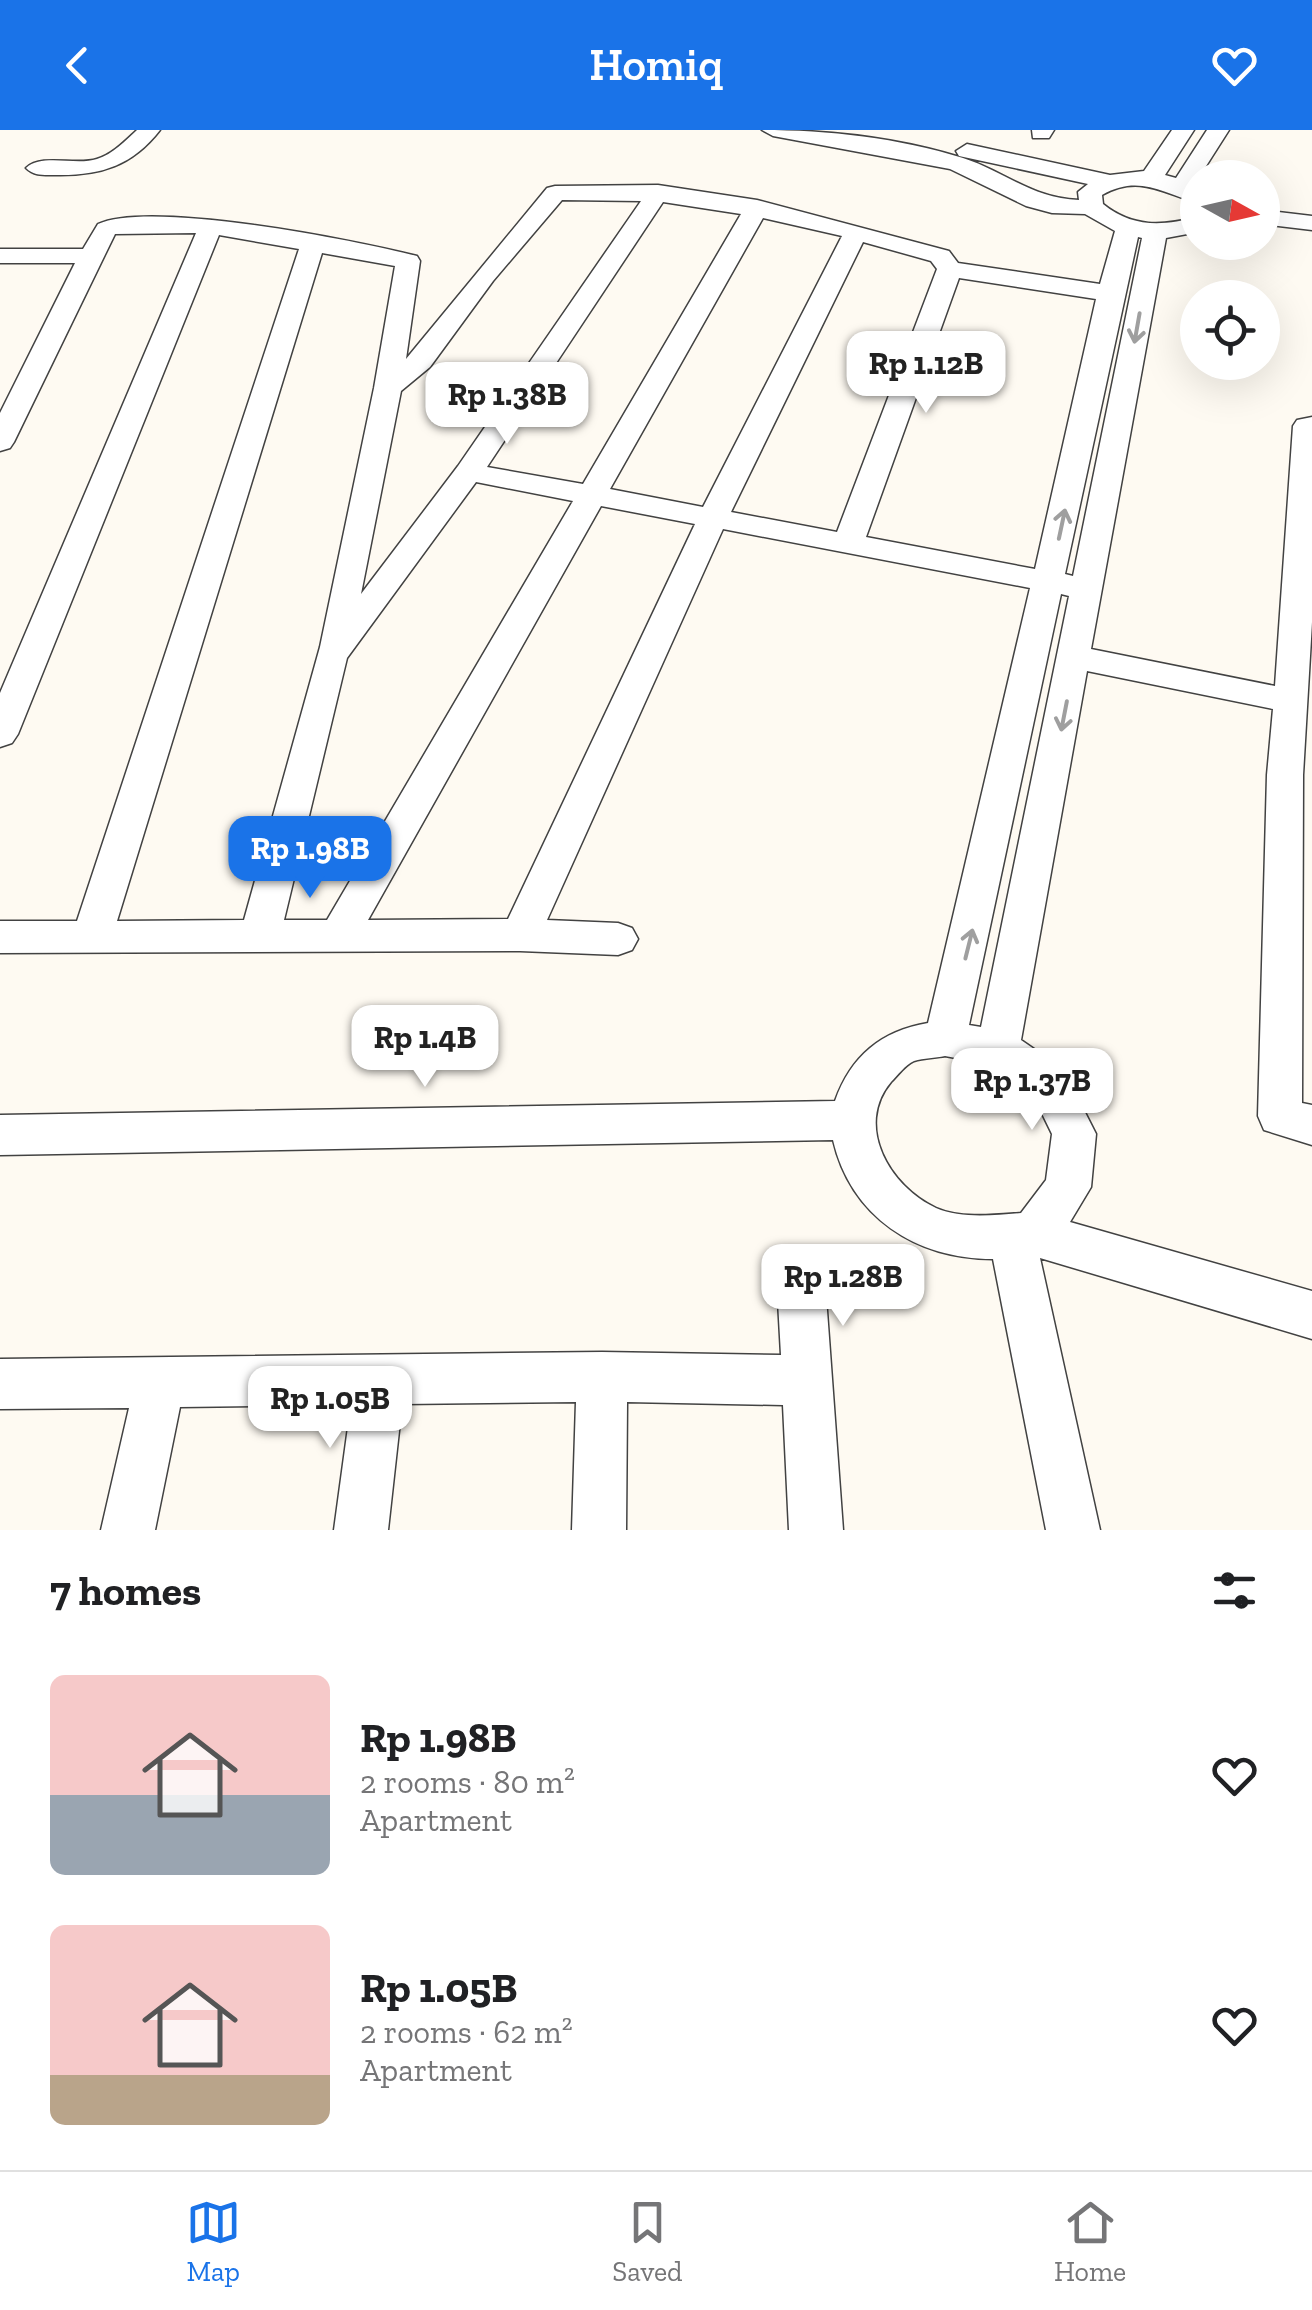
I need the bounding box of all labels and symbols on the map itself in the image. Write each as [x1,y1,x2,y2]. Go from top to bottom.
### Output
north arrow [1180,160,1280,260]
one-way arrow [1127,311,1146,344]
pin: Rp 1.12B [823,331,1029,416]
pin: Rp 1.38B [404,362,610,447]
one-way arrow [1053,508,1072,540]
one-way arrow [1053,699,1072,731]
pin: Rp 1.98B [207,816,413,901]
one-way arrow [961,928,980,960]
pin: Rp 1.4B [333,1005,517,1090]
pin: Rp 1.37B [929,1048,1135,1133]
pin: Rp 1.28B [740,1244,946,1329]
pin: Rp 1.05B [227,1366,433,1451]

